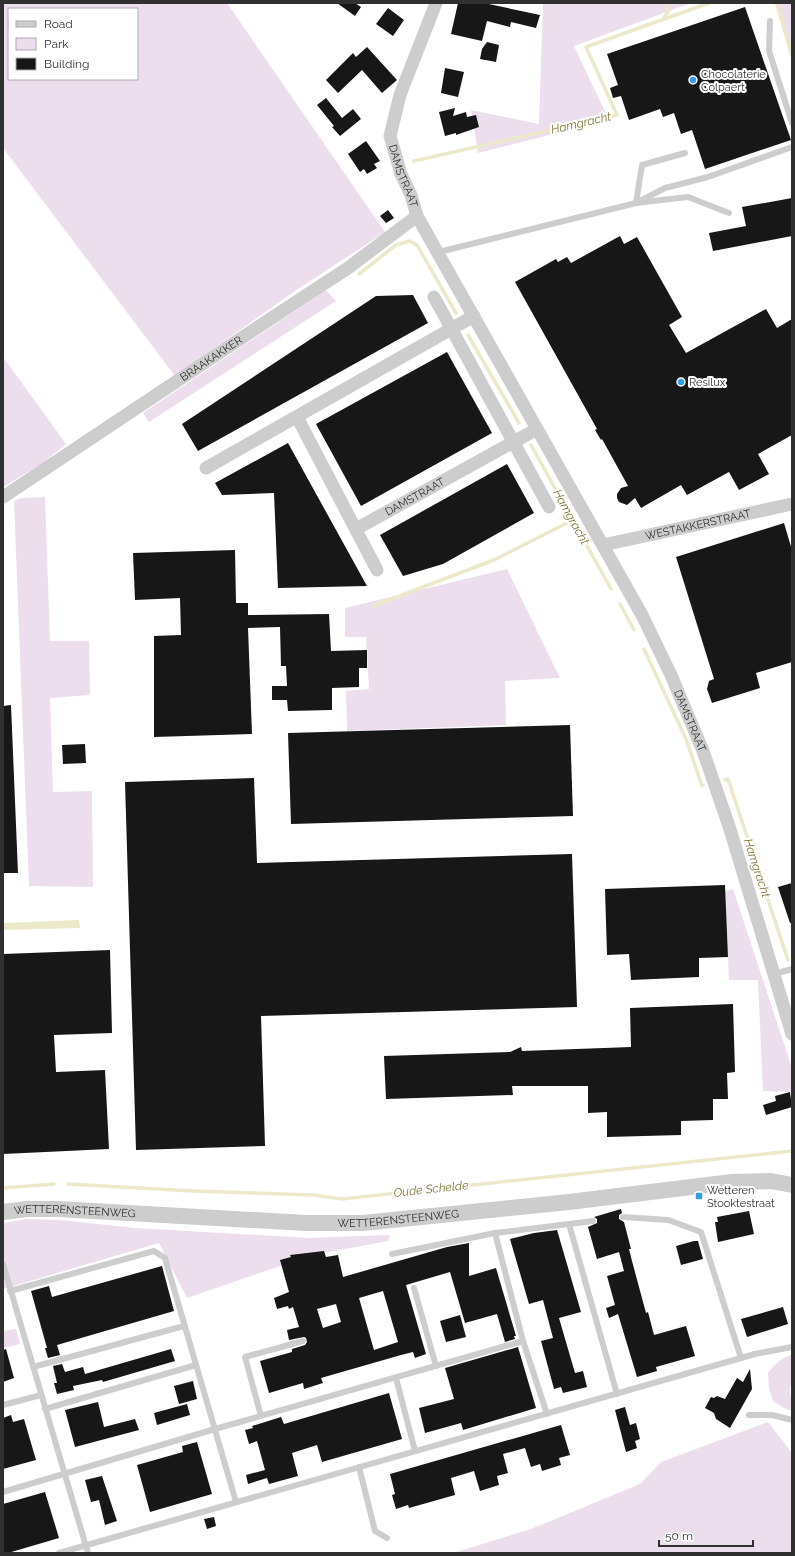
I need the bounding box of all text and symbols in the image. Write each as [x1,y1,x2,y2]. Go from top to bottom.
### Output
legend [8,8,138,80]
text: Road [44,17,73,31]
text: Park [44,37,69,51]
text: Building [44,57,90,71]
place label: Chocolaterie Colpaert [701,68,766,94]
marker: Chocolaterie Colpaert [688,75,698,85]
water label: Hamgracht [550,109,613,137]
street label: DAMSTRAAT [386,143,420,209]
street label: BRAAKAKKER [178,333,245,384]
place label: Resilux [689,376,726,389]
marker: Resilux [676,377,686,387]
street label: DAMSTRAAT [383,475,447,519]
water label: Hamgracht [550,487,592,547]
street label: WESTAKKERSTRAAT [644,507,752,543]
street label: DAMSTRAAT [671,688,709,754]
water label: Hamgracht [741,837,773,899]
water label: Oude Schelde [393,1178,470,1200]
place label: Wetteren Stooktestraat [707,1184,775,1210]
marker: Wetteren Stooktestraat [694,1191,704,1201]
street label: WETTERENSTEENWEG [13,1203,136,1220]
street label: WETTERENSTEENWEG [337,1207,460,1230]
scale bar [659,1522,753,1548]
text: 50 m [665,1529,693,1543]

